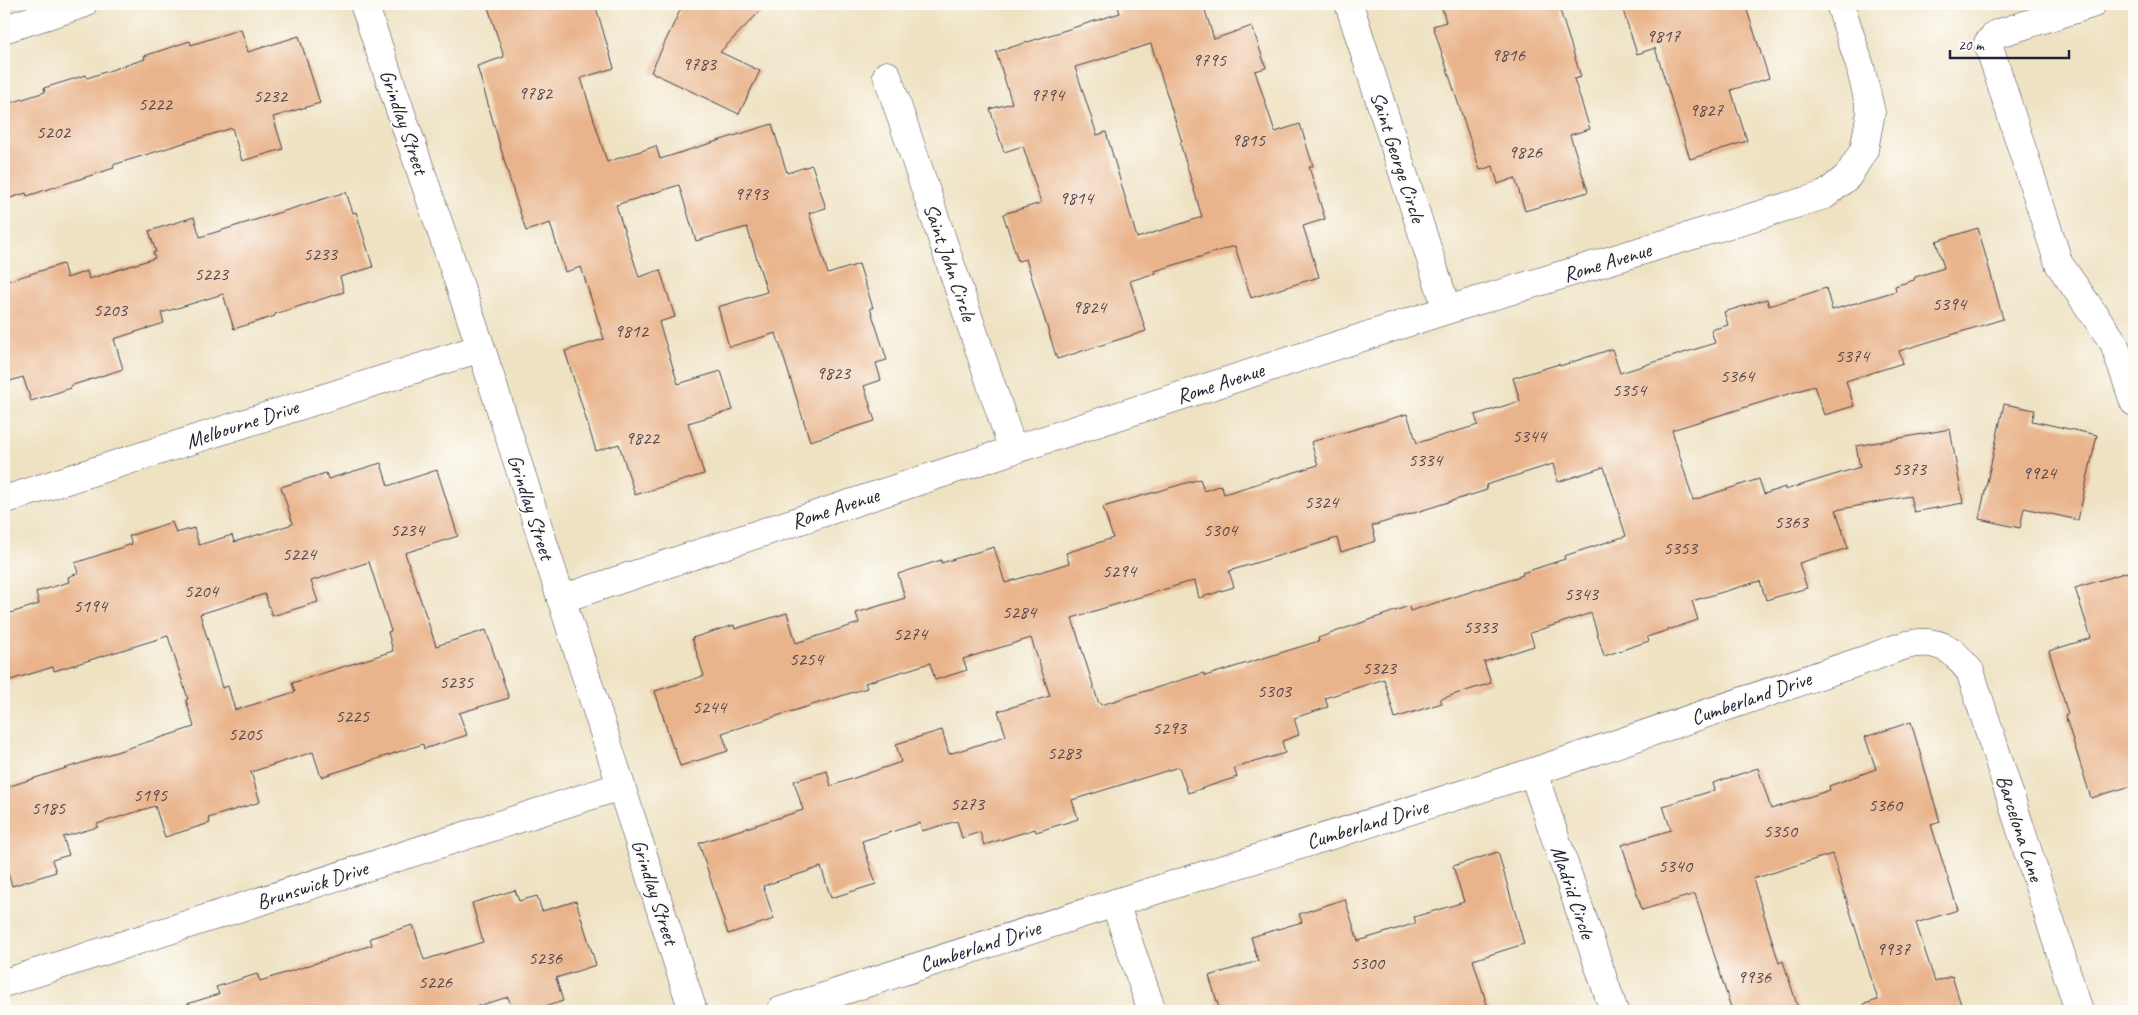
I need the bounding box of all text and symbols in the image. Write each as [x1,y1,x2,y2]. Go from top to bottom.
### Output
house number: 9817 [1646,24,1682,48]
scale bar [1950,28,2069,60]
text: 20 m [1958,36,1985,55]
house number: 9816 [1491,43,1527,67]
house number: 9795 [1192,48,1228,72]
house number: 9783 [682,52,718,76]
street label: Grindlay Street [374,66,435,180]
house number: 9782 [518,81,554,105]
house number: 9794 [1030,83,1067,107]
house number: 5232 [253,84,289,108]
street label: Saint George Circle [1365,88,1432,228]
house number: 5222 [138,92,174,116]
house number: 9827 [1689,98,1725,122]
house number: 5202 [36,120,72,144]
house number: 9815 [1231,128,1267,152]
house number: 9826 [1508,140,1544,164]
house number: 9793 [734,182,770,206]
house number: 9814 [1059,186,1096,210]
street label: Saint John Circle [918,200,983,325]
street label: Rome Avenue [1560,236,1655,288]
house number: 5233 [303,242,339,266]
house number: 5223 [194,262,230,286]
house number: 5394 [1932,292,1969,316]
house number: 9824 [1072,295,1109,319]
house number: 5203 [93,298,129,322]
house number: 9812 [614,319,650,343]
house number: 5374 [1835,344,1872,368]
street label: Rome Avenue [1173,356,1268,409]
house number: 9823 [816,361,852,385]
house number: 5364 [1720,364,1757,388]
house number: 5354 [1612,378,1649,402]
street label: Melbourne Drive [183,393,302,454]
house number: 5344 [1512,424,1549,448]
house number: 9822 [625,426,661,450]
house number: 5334 [1408,448,1445,472]
street label: Grindlay Street [502,451,561,565]
house number: 5373 [1892,457,1928,481]
house number: 9924 [2022,461,2059,485]
street label: Rome Avenue [788,481,883,534]
house number: 5324 [1304,490,1341,514]
house number: 5363 [1774,510,1810,534]
house number: 5234 [390,518,427,542]
house number: 5304 [1203,518,1240,542]
house number: 5353 [1663,536,1699,560]
house number: 5224 [282,542,319,566]
house number: 5294 [1102,559,1139,583]
house number: 5204 [184,579,221,603]
house number: 5343 [1564,582,1600,606]
house number: 5194 [73,594,110,618]
house number: 5284 [1002,600,1039,624]
house number: 5333 [1463,615,1499,639]
house number: 5274 [893,622,930,646]
house number: 5254 [789,647,826,671]
house number: 5323 [1362,656,1398,680]
street label: Cumberland Drive [1687,665,1816,731]
house number: 5235 [439,670,475,694]
house number: 5303 [1257,679,1293,703]
house number: 5244 [692,695,729,719]
house number: 5225 [335,704,371,728]
house number: 5293 [1152,716,1188,740]
house number: 5205 [228,722,264,746]
house number: 5283 [1047,741,1083,765]
street label: Barcelona Lane [1991,772,2050,886]
house number: 5195 [133,783,169,807]
house number: 5273 [950,792,986,816]
street label: Cumberland Drive [1303,793,1432,855]
house number: 5360 [1868,793,1904,817]
house number: 5185 [31,796,67,820]
house number: 5350 [1763,819,1799,843]
street label: Grindlay Street [626,836,685,950]
street label: Madrid Circle [1545,842,1602,944]
street label: Brunswick Drive [253,854,373,915]
house number: 5340 [1658,854,1694,878]
street label: Cumberland Drive [916,914,1045,978]
house number: 9937 [1876,937,1912,961]
house number: 5236 [528,946,564,970]
house number: 5300 [1350,951,1386,975]
house number: 9936 [1737,965,1773,989]
house number: 5226 [418,970,454,994]

